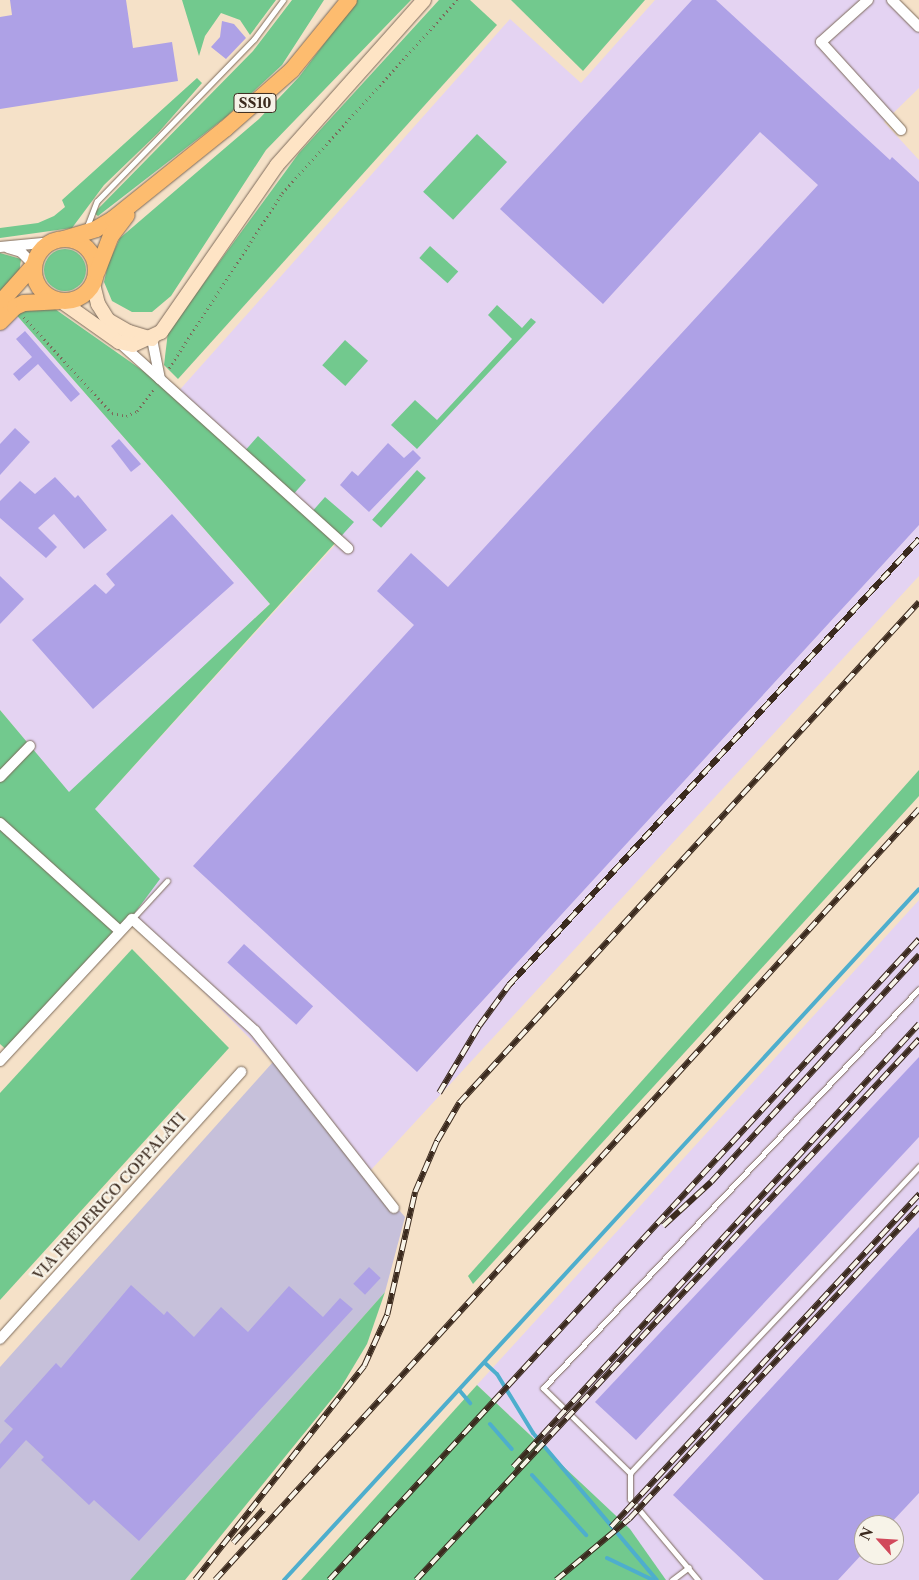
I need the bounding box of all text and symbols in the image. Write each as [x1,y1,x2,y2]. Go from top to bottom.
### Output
road number: SS10 [232,92,278,115]
street label: VIA FREDERICO COPPALATI [29,1108,189,1284]
north arrow [854,1515,904,1565]
text: N [856,1524,877,1543]

